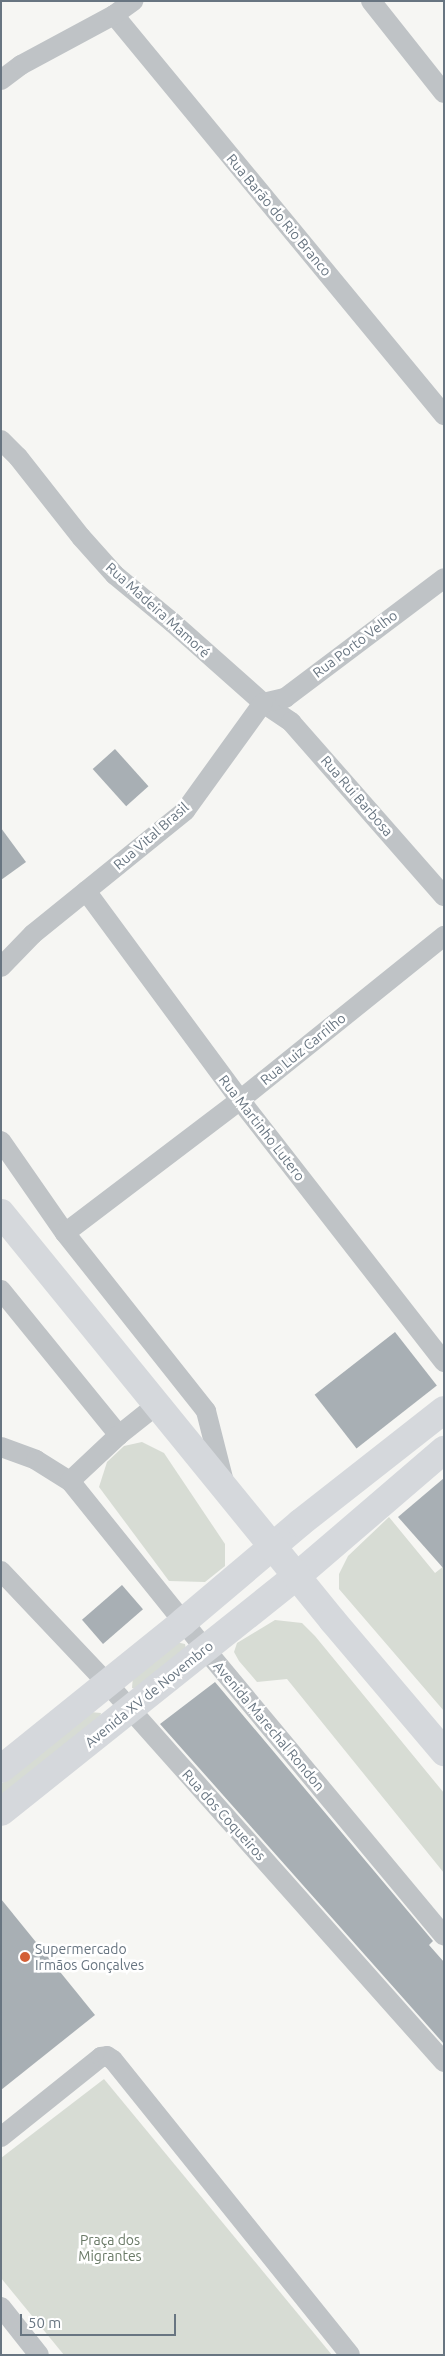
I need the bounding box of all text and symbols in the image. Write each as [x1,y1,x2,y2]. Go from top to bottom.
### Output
street label: Rua Barão do Rio Branco [223,151,335,279]
street label: Rua Madeira Mamoré [103,559,213,661]
street label: Rua Porto Velho [309,607,401,681]
street label: Rua Rui Barbosa [317,752,397,840]
street label: Rua Vital Brasil [110,799,192,873]
street label: Rua Luiz Carrilho [257,1009,349,1089]
street label: Rua Martinho Lutero [215,1072,309,1184]
street label: Avenida XV de Novembro [82,1637,216,1751]
street label: Avenida Marechal Rondon [210,1658,328,1794]
street label: Rua dos Coqueiros [179,1766,269,1864]
place label: Supermercado Irmãos Gonçalves [35,1941,144,1974]
marker: Supermercado Irmãos Gonçalves [19,1951,31,1963]
park label: Praça dos Migrantes [78,2232,142,2264]
scale bar [22,2304,179,2336]
text: 50 m [28,2314,61,2331]

